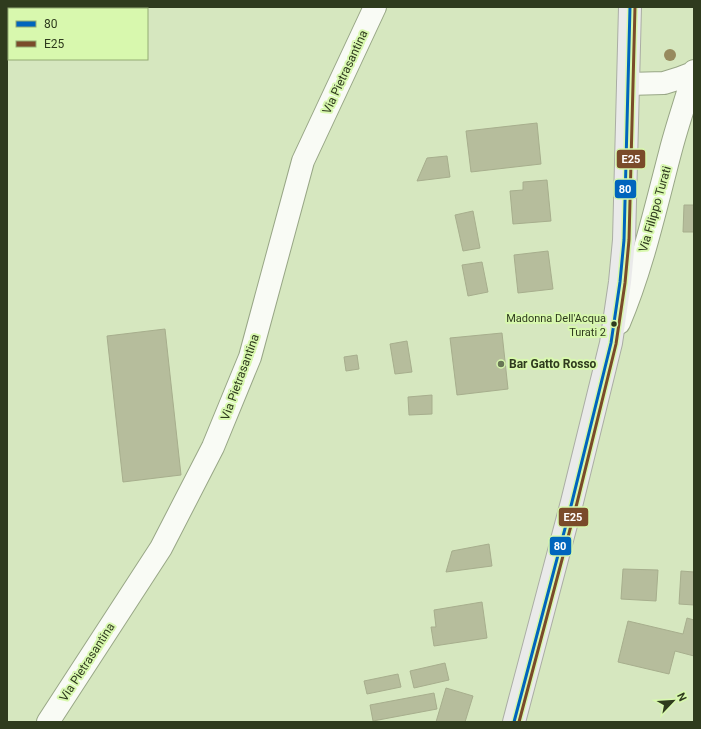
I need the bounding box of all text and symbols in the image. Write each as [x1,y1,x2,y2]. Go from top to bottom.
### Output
legend [8,8,148,60]
text: 80 [44,17,58,31]
street label: Via Pietrasantina [320,28,370,116]
text: E25 [44,37,65,51]
line badge: E25 [616,149,646,169]
text: E25 [622,153,640,166]
street label: Via Filippo Turati [636,164,674,254]
line badge: 80 [614,179,637,199]
text: 80 [619,183,631,196]
place label: Madonna Dell'Acqua Turati 2 [506,312,606,339]
marker: Madonna Dell'Acqua Turati 2 [609,319,619,329]
street label: Via Pietrasantina [218,332,262,422]
place label: Bar Gatto Rosso [509,357,597,371]
marker: Bar Gatto Rosso [496,359,506,369]
line badge: E25 [558,507,589,527]
text: E25 [564,511,582,524]
line badge: 80 [549,536,572,556]
text: 80 [554,540,566,553]
street label: Via Pietrasantina [56,620,118,704]
north arrow [653,681,693,721]
text: N [674,691,689,703]

